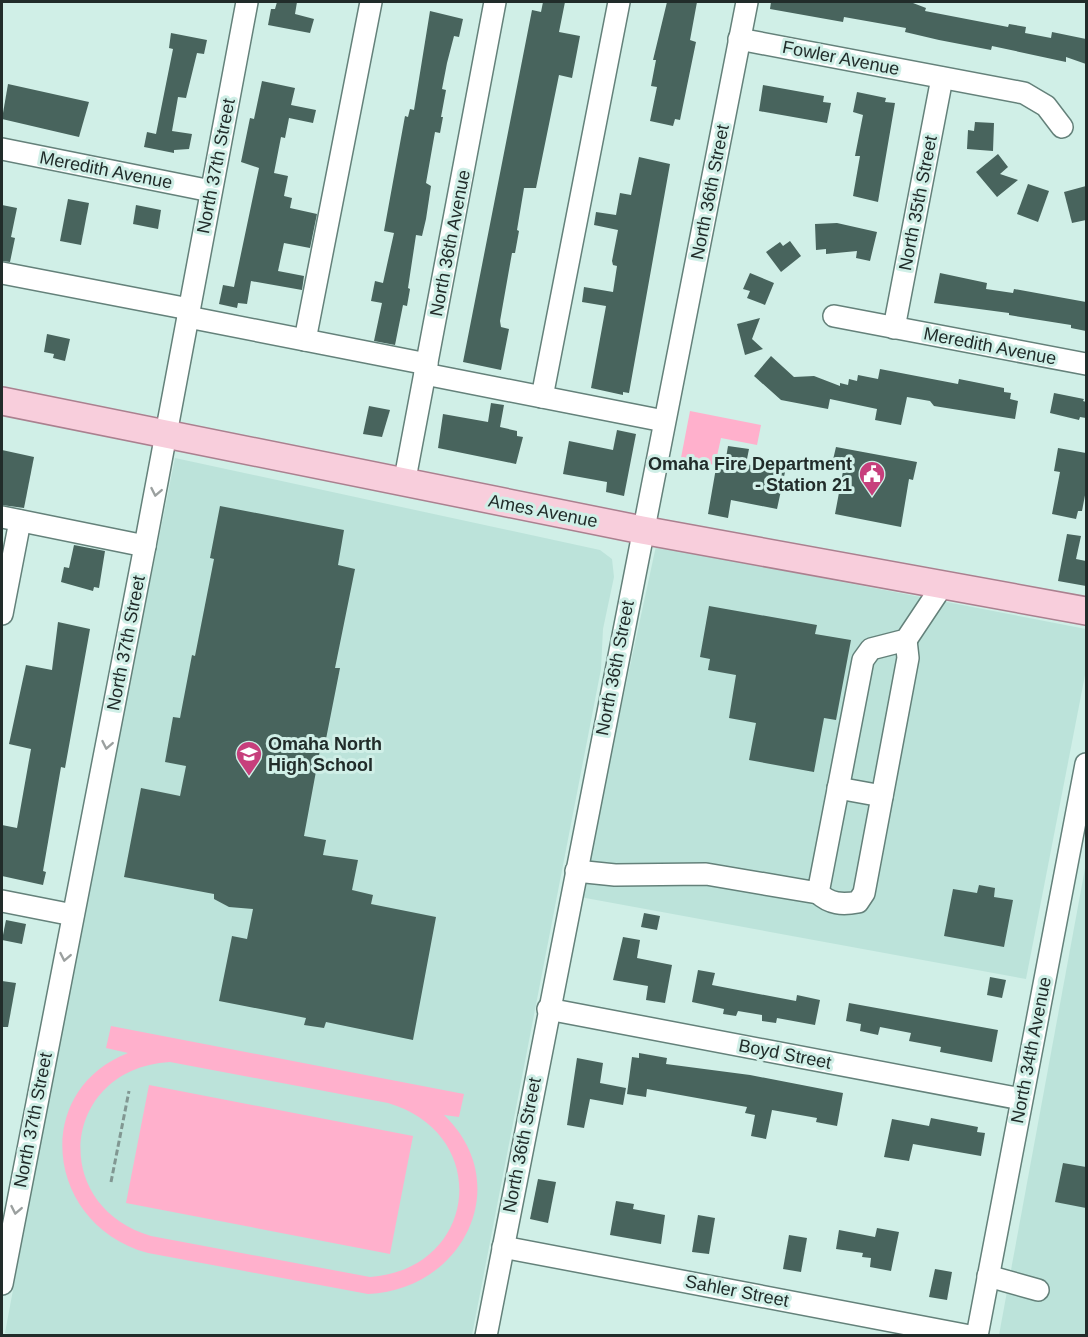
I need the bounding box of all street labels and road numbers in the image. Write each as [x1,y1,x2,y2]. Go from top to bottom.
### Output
street label: Fowler Avenue [781,37,901,79]
street label: North 37th Street [193,97,239,235]
street label: North 36th Street [687,123,733,261]
street label: North 35th Street [895,134,941,272]
street label: Meredith Avenue [38,147,174,193]
street label: North 36th Avenue [426,168,474,318]
street label: Meredith Avenue [922,323,1058,369]
street label: Ames Avenue [487,491,599,531]
street label: North 37th Street [103,574,149,712]
street label: North 36th Street [592,599,638,737]
street label: North 34th Avenue [1007,975,1055,1125]
street label: Boyd Street [737,1035,833,1073]
street label: North 37th Street [10,1051,56,1189]
street label: North 36th Street [499,1076,545,1214]
street label: Sahler Street [684,1271,790,1311]

